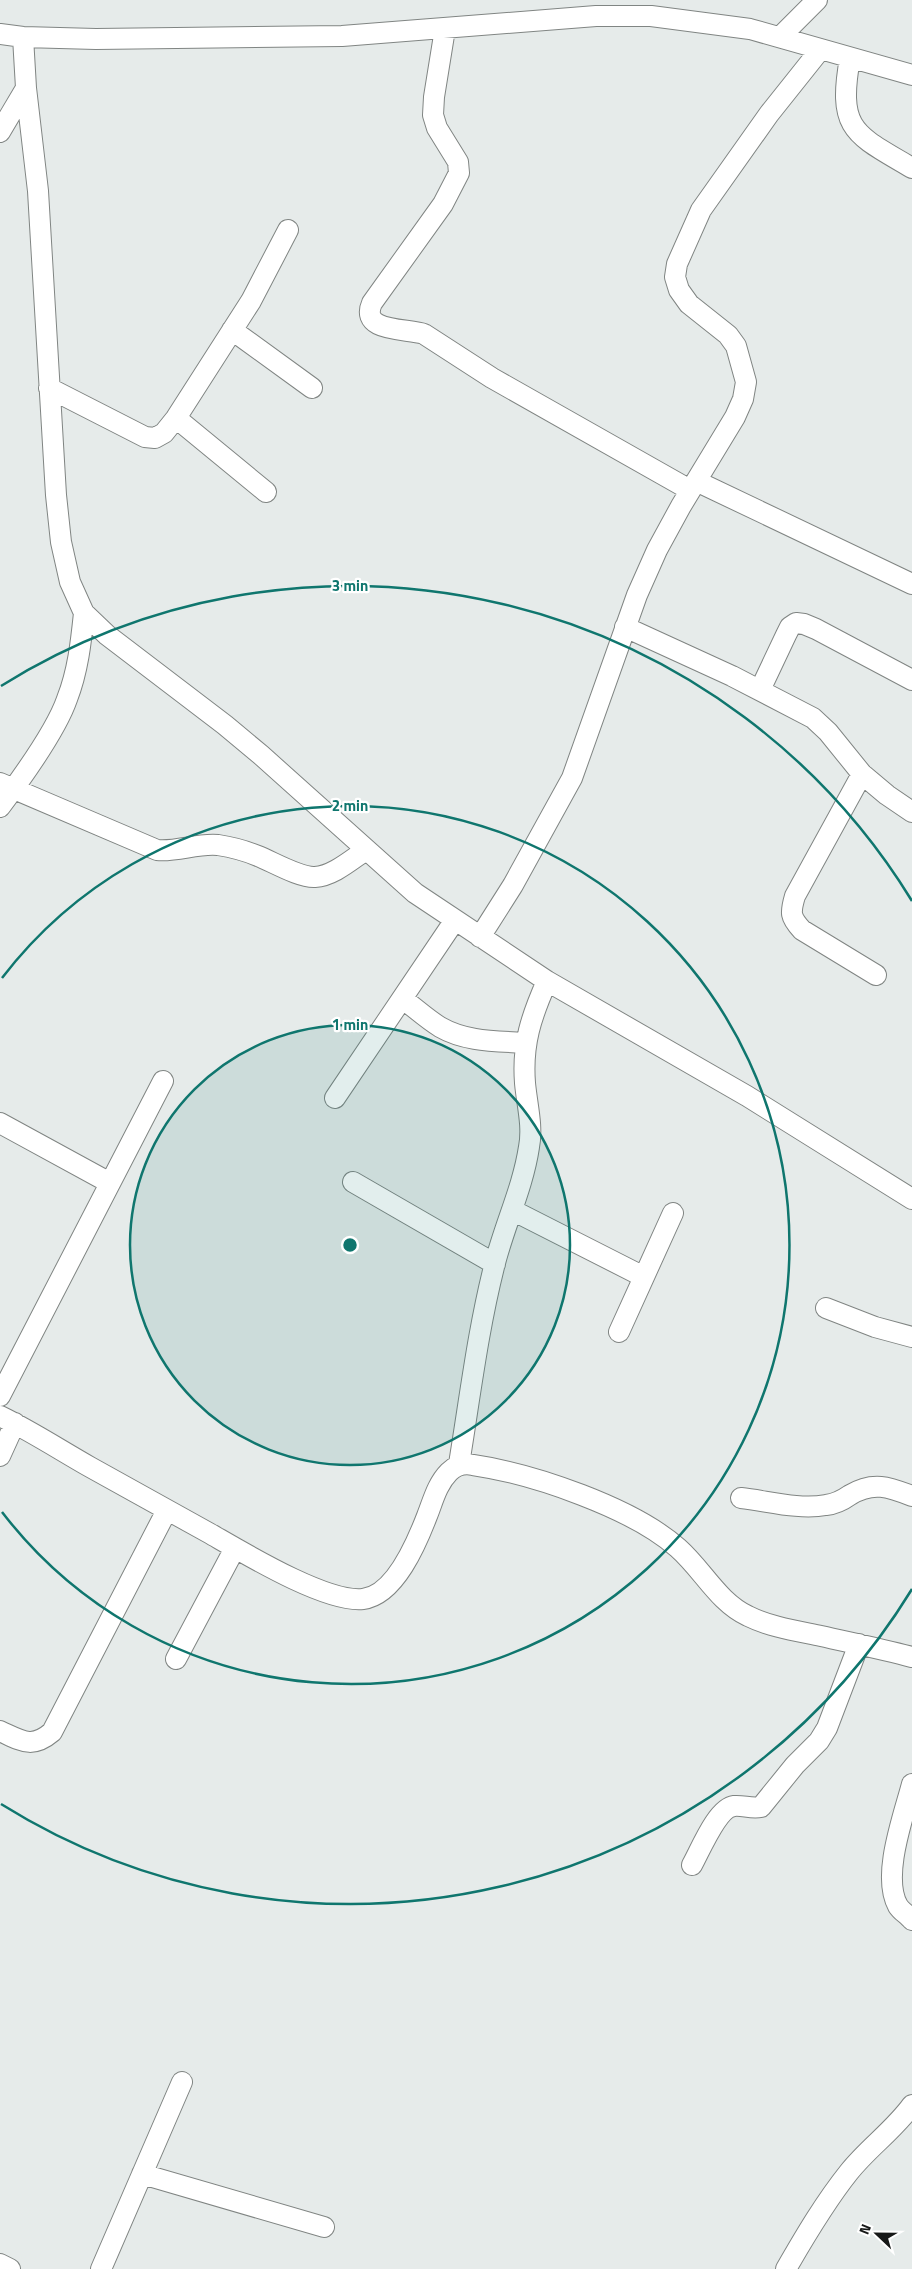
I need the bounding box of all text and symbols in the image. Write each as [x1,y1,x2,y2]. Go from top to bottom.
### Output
text: 3 min [332,574,368,597]
text: 2 min [332,794,368,817]
text: 1 min [332,1013,368,1036]
centre of rings [341,1236,359,1254]
north arrow [852,2209,902,2259]
text: N [853,2221,876,2237]

